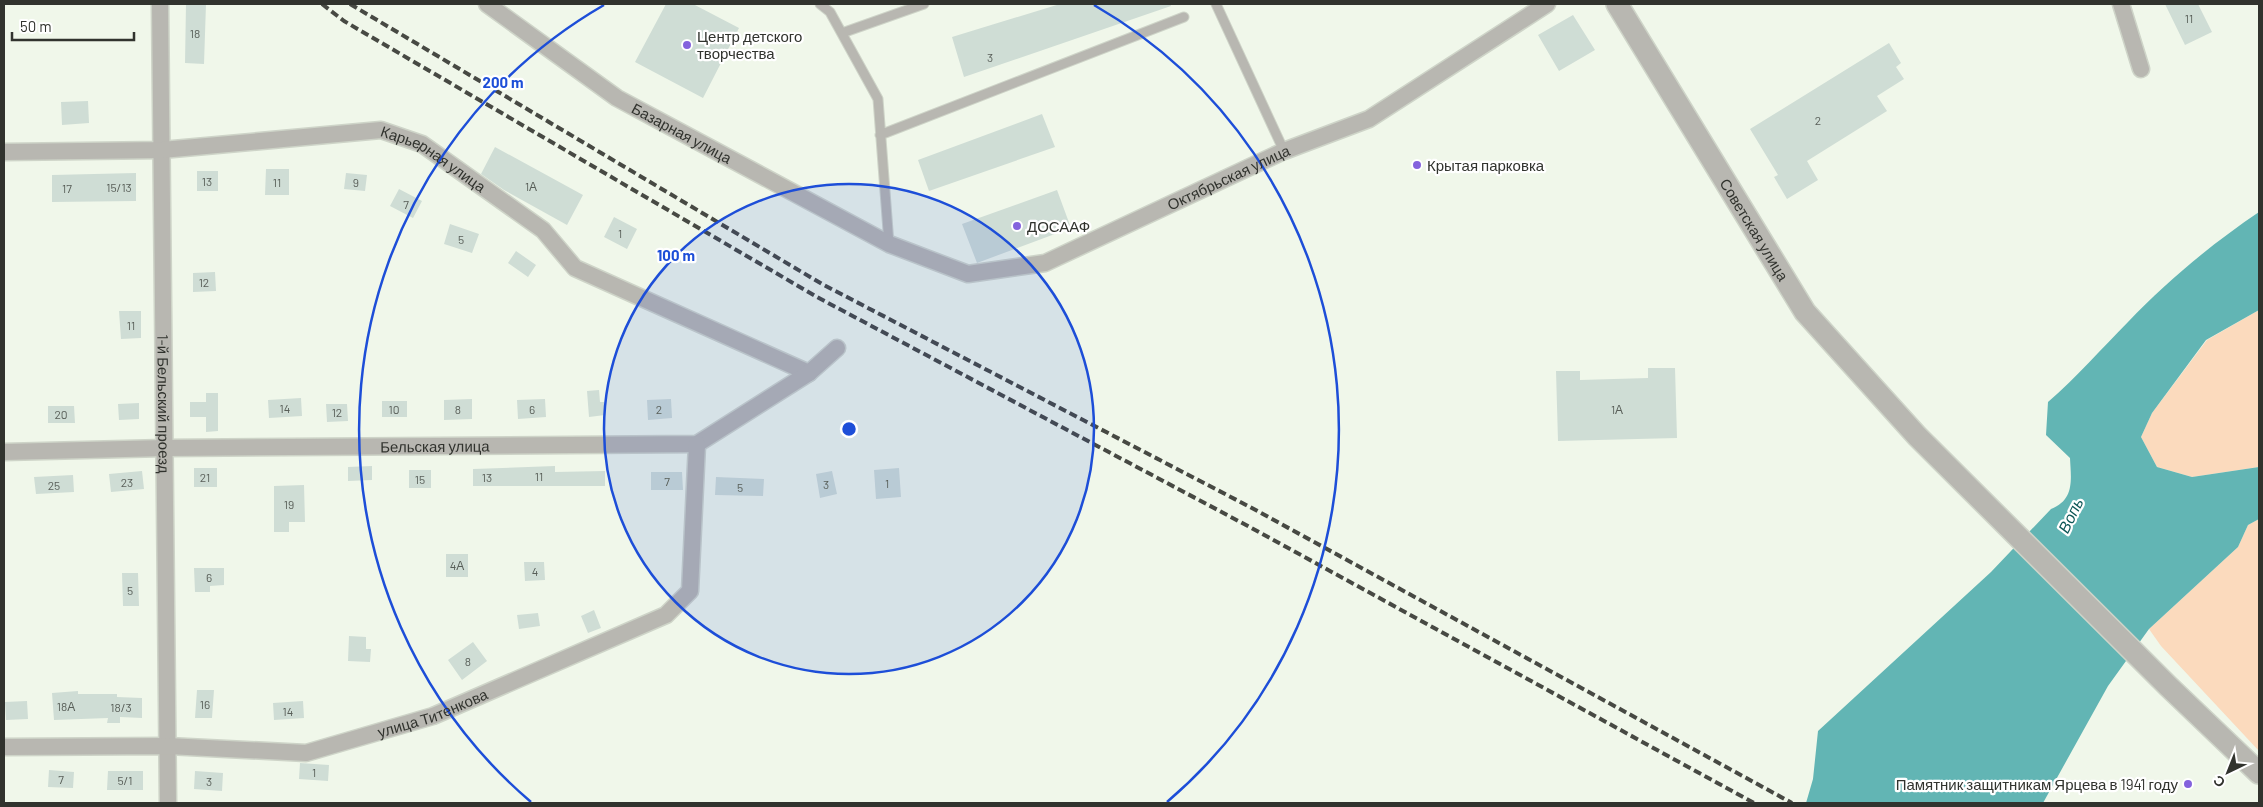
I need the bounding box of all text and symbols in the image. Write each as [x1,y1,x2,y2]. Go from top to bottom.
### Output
scale bar [12,10,135,42]
house number: 11 [2185,11,2193,25]
text: 50 m [20,17,52,35]
house number: 18 [190,26,200,40]
place label: Центр детского творчества [697,27,802,62]
marker: Центр детского творчества [681,39,693,51]
house number: 3 [987,50,993,64]
text: 200 m [482,73,524,91]
street label: Базарная улица [629,99,735,167]
house number: 2 [1815,113,1821,127]
street label: Карьерная улица [379,122,490,196]
street label: Октябрьская улица [1164,140,1293,213]
place label: Крытая парковка [1427,156,1545,174]
marker: Крытая парковка [1411,159,1423,171]
house number: 13 [202,174,212,188]
house number: 11 [273,175,281,189]
house number: 9 [353,175,359,189]
street label: Советская улица [1716,175,1793,284]
house number: 1А [525,179,537,193]
house number: 15/13 [106,180,132,194]
house number: 17 [62,181,72,195]
house number: 7 [403,197,409,211]
place label: ДОСААФ [1027,217,1090,235]
marker: ДОСААФ [1011,220,1023,232]
house number: 1 [618,226,622,240]
house number: 5 [458,232,464,246]
text: 100 m [657,246,695,264]
house number: 12 [199,275,209,289]
house number: 11 [127,318,135,332]
street label: 1-й Бельский проезд [154,334,174,474]
house number: 14 [280,401,290,415]
house number: 10 [389,402,399,416]
house number: 8 [455,402,461,416]
house number: 6 [529,402,535,416]
house number: 2 [656,402,662,416]
house number: 1А [1611,402,1623,416]
house number: 12 [332,405,342,419]
house number: 20 [54,407,68,421]
centre of rings [840,420,858,438]
street label: Бельская улица [380,437,490,455]
house number: 11 [535,469,543,483]
house number: 21 [200,470,210,484]
house number: 13 [482,470,492,484]
house number: 15 [415,472,425,486]
house number: 7 [664,474,670,488]
house number: 23 [121,475,133,489]
house number: 1 [885,476,889,490]
house number: 3 [823,477,829,491]
house number: 25 [48,478,60,492]
house number: 5 [737,480,743,494]
water label: Вопь [2053,494,2087,536]
house number: 19 [284,497,294,511]
house number: 4А [450,558,464,572]
house number: 4 [532,564,538,578]
house number: 6 [206,570,212,584]
house number: 5 [127,583,133,597]
house number: 8 [465,654,471,668]
street label: улица Титенкова [375,684,491,741]
house number: 16 [200,697,210,711]
house number: 18А [57,699,75,713]
house number: 18/3 [110,700,132,714]
house number: 14 [283,704,293,718]
north arrow [2203,747,2253,797]
house number: 1 [312,765,316,779]
house number: 7 [58,772,64,786]
text: С [2209,772,2228,792]
house number: 5/1 [117,773,133,787]
house number: 3 [206,774,212,788]
place label: Памятник защитникам Ярцева в 1941 году [1896,775,2178,793]
marker: Памятник защитникам Ярцева в 1941 году [2182,778,2194,790]

